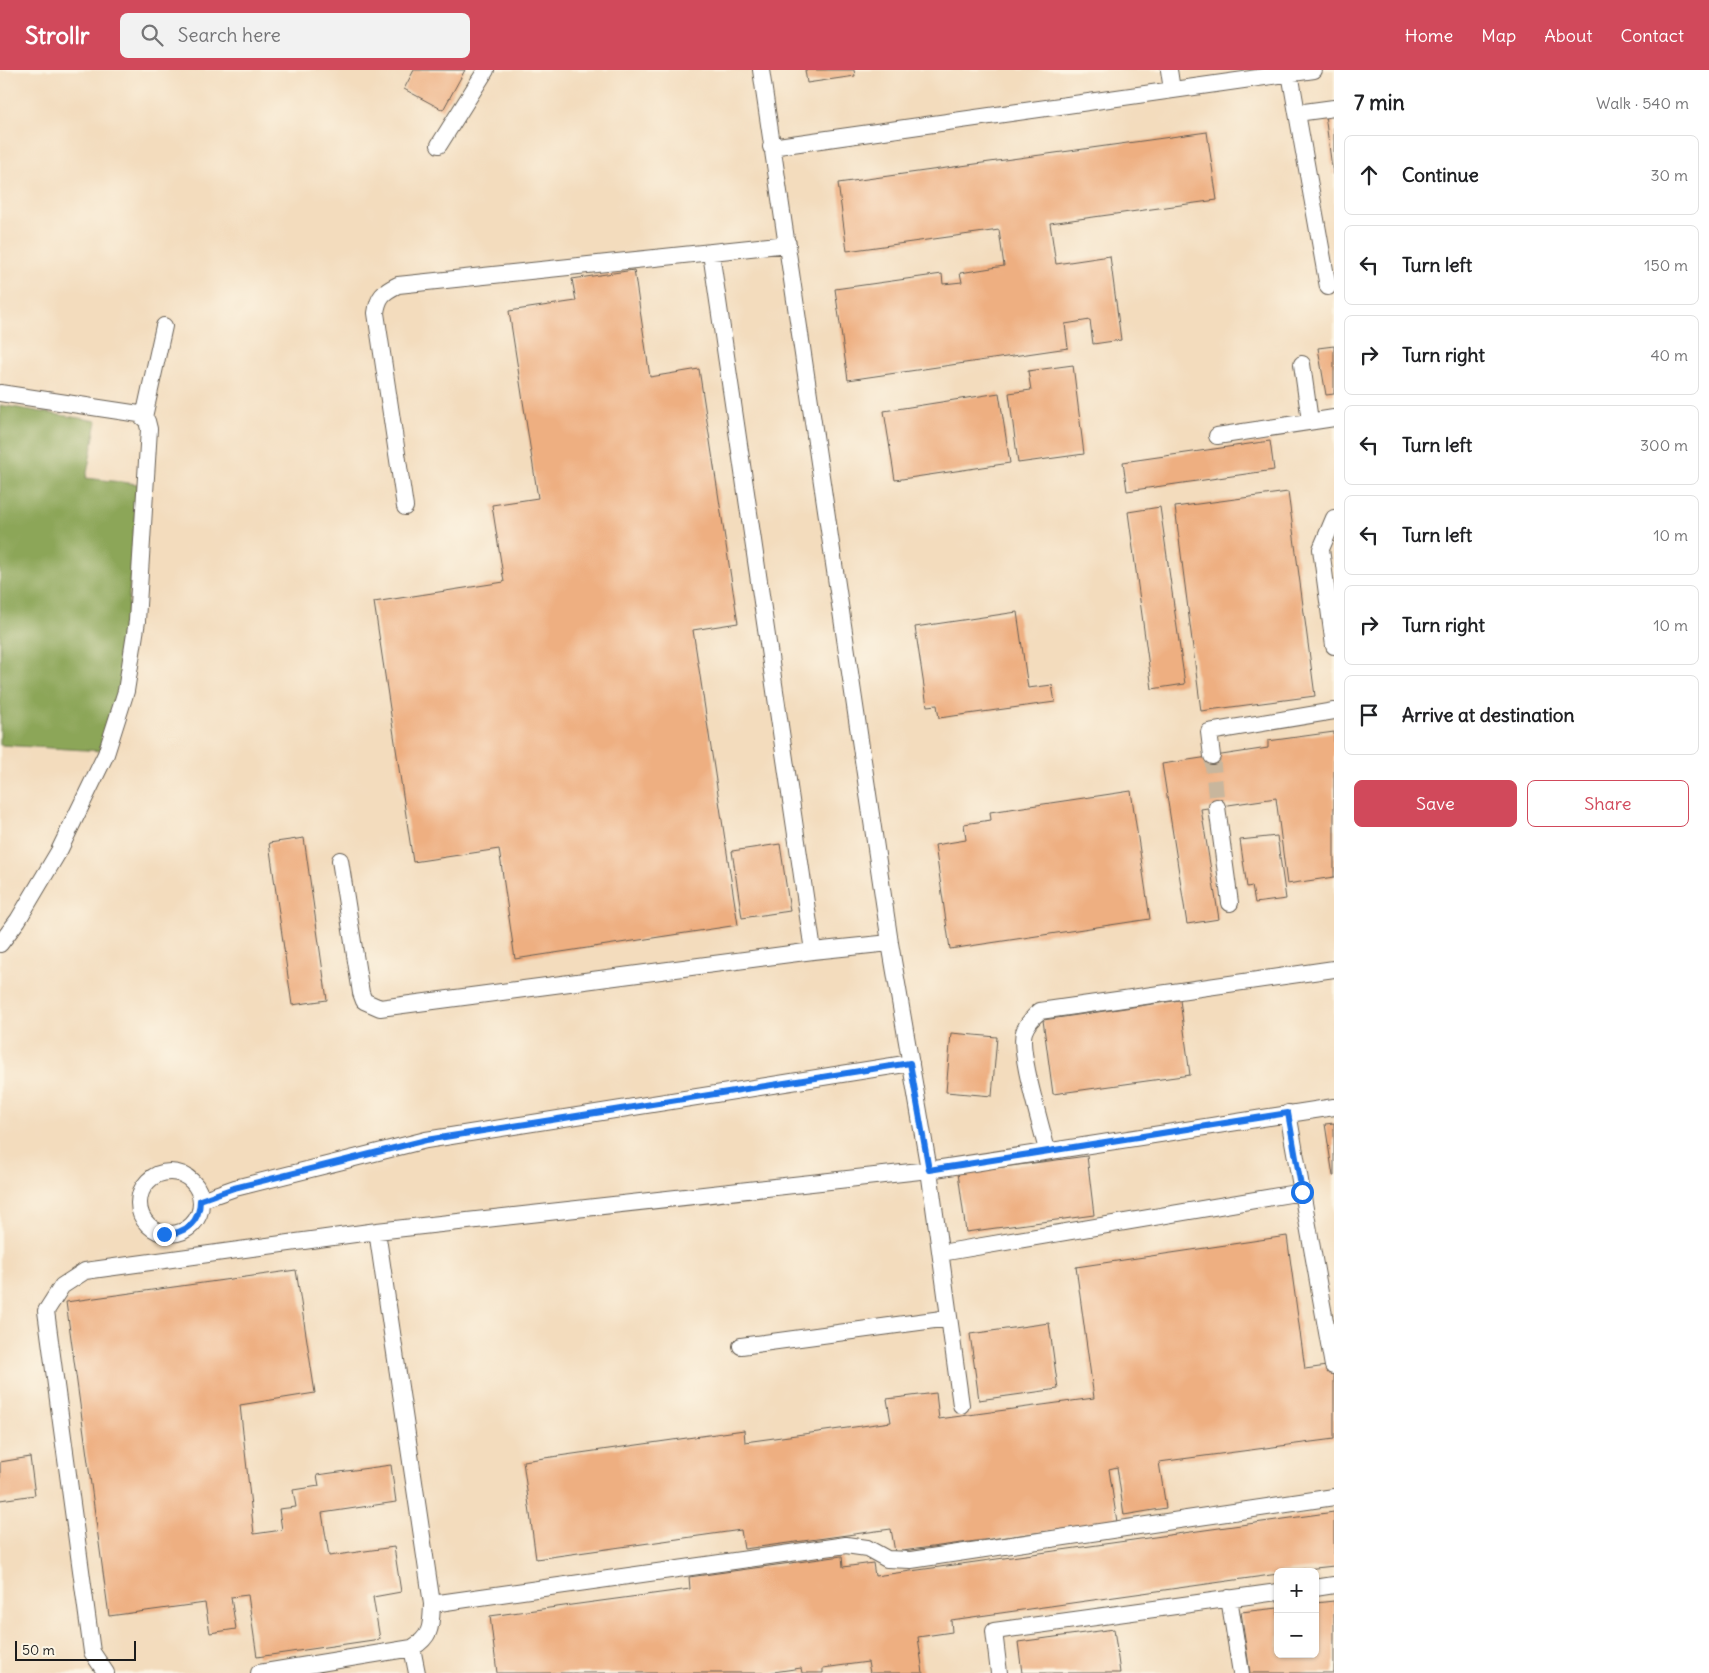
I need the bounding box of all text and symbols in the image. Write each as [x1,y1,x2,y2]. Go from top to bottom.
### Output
search box [120,13,470,58]
text: Strollr [25,20,90,50]
icon: search [138,21,166,49]
text: Search here [178,23,281,47]
text: Home [1405,24,1453,47]
text: Map [1481,24,1516,47]
text: About [1544,24,1592,47]
text: Contact [1620,24,1684,47]
text: 7 min [1354,89,1405,116]
text: Walk · 540 m [1596,93,1689,113]
icon: ahead [1355,161,1383,189]
text: Continue [1402,163,1479,187]
text: 30 m [1651,165,1688,185]
icon: left [1355,251,1383,279]
text: Turn left [1402,253,1472,277]
text: 150 m [1644,255,1688,275]
icon: right [1355,341,1383,369]
text: Turn right [1402,343,1485,367]
text: 40 m [1650,345,1688,365]
icon: left [1355,431,1383,459]
text: Turn left [1402,433,1472,457]
text: 300 m [1640,435,1688,455]
icon: left [1355,521,1383,549]
text: Turn left [1402,523,1472,547]
text: 10 m [1653,525,1688,545]
icon: right [1355,611,1383,639]
text: Turn right [1402,613,1485,637]
text: 10 m [1653,615,1688,635]
icon: arrive [1355,701,1383,729]
text: Arrive at destination [1402,703,1575,727]
button: Save [1354,780,1517,827]
button: Share [1527,780,1689,827]
route start [1291,1181,1314,1204]
route end [153,1223,176,1246]
map controls [1274,1568,1319,1658]
button: + [1274,1568,1319,1613]
button: − [1274,1613,1319,1658]
scale bar [15,1638,136,1661]
text: 50 m [22,1641,55,1659]

